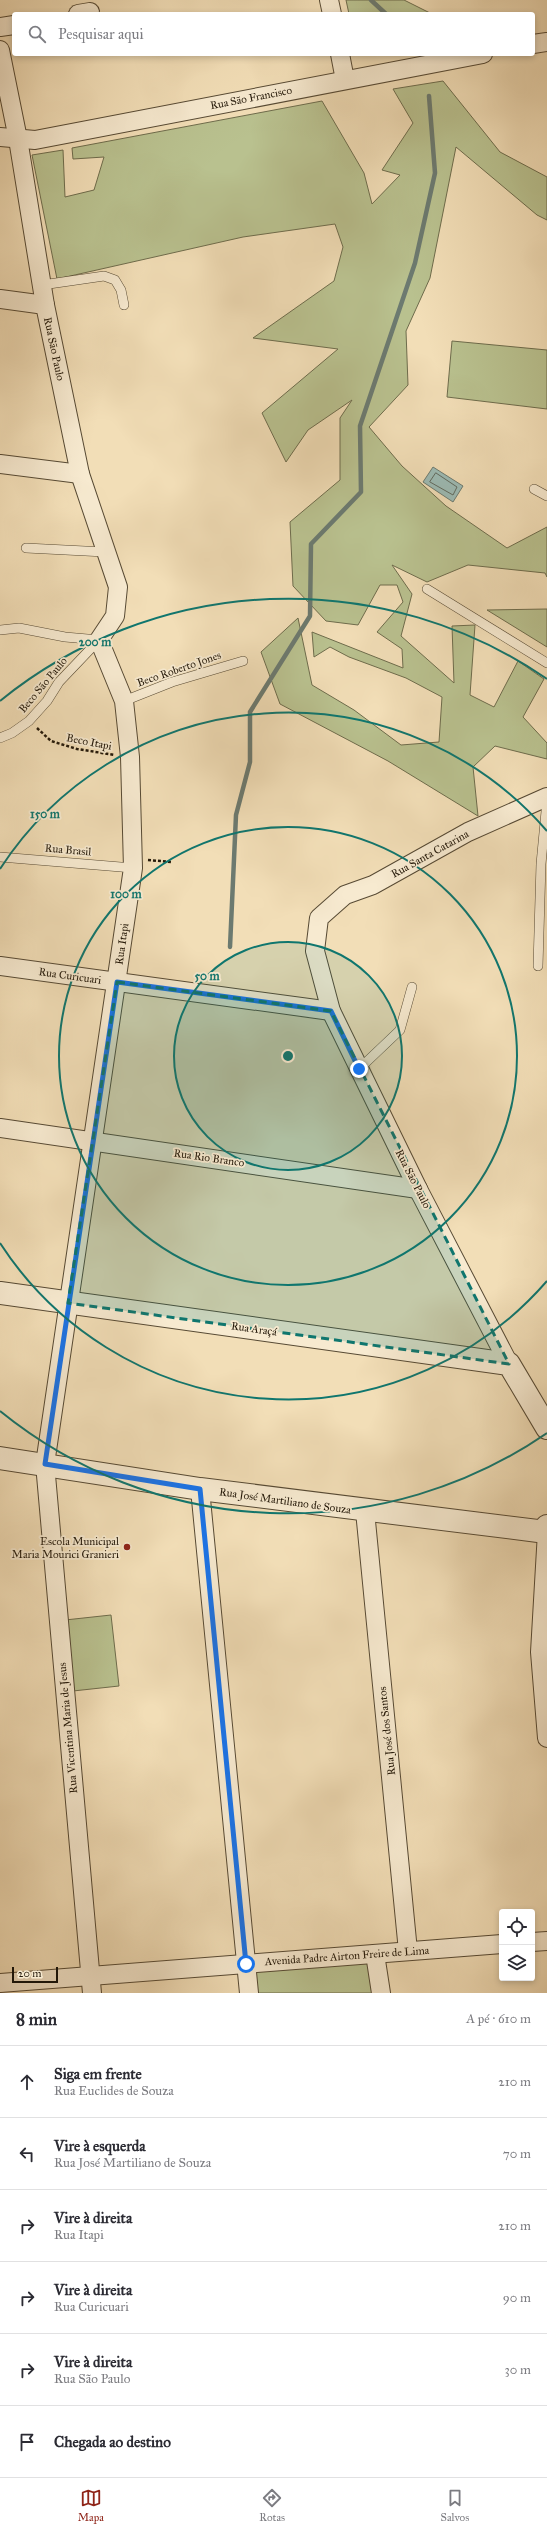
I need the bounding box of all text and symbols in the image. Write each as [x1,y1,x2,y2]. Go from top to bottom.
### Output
search box [12,12,535,56]
icon: search [26,23,48,45]
text: Pesquisar aqui [58,25,144,43]
street label: Rua São Francisco [209,84,293,112]
street label: Rua São Paulo [41,316,67,382]
text: 200 m [79,635,112,649]
street label: Beco Roberto Jones [135,649,223,690]
street label: Beco São Paulo [16,654,70,715]
street label: Beco Itapi [65,731,113,753]
text: 150 m [30,807,61,821]
street label: Rua Santa Catarina [389,827,471,881]
street label: Rua Brasil [44,841,92,859]
text: 100 m [110,887,143,901]
street label: Rua Itapi [113,922,131,966]
street label: Rua Curicuari [38,965,102,987]
text: 50 m [194,969,221,983]
centre of rings [281,1049,295,1063]
route end [350,1060,368,1078]
street label: Rua Rio Branco [173,1147,246,1169]
street label: Rua São Paulo [393,1147,434,1211]
street label: Rua Araçá [230,1319,278,1339]
street label: Rua José Martiliano de Souza [218,1485,352,1518]
place label: Escola Municipal Maria Mourici Granieri [12,1535,119,1561]
marker: Escola Municipal Maria Mourici Granieri [122,1542,132,1552]
street label: Rua Vicentina Maria de Jesus [56,1662,81,1794]
street label: Rua José dos Santos [376,1686,399,1776]
map controls [499,1909,535,1981]
button: locate [499,1909,535,1945]
street label: Avenida Padre Airton Freire de Lima [263,1944,430,1968]
button: layers [499,1945,535,1981]
route start [237,1955,255,1973]
scale bar [12,1965,58,1984]
text: 20 m [18,1967,41,1980]
text: 8 min [16,2009,57,2030]
text: A pé · 610 m [466,2011,531,2027]
text: Siga em frente [54,2065,142,2083]
icon: ahead [16,2071,38,2093]
text: 210 m [498,2074,531,2090]
text: Rua Euclides de Souza [54,2083,174,2099]
text: Vire à esquerda [54,2137,146,2155]
icon: left [16,2143,38,2165]
text: 70 m [503,2146,531,2162]
text: Rua José Martiliano de Souza [54,2155,211,2171]
text: Vire à direita [54,2209,132,2227]
icon: right [16,2215,38,2237]
text: 210 m [498,2218,531,2234]
text: Rua Itapi [54,2227,104,2243]
text: Vire à direita [54,2281,132,2299]
icon: right [16,2287,38,2309]
text: 90 m [503,2290,531,2306]
text: Rua Curicuari [54,2299,129,2315]
text: Vire à direita [54,2353,132,2371]
icon: right [16,2359,38,2381]
text: 30 m [505,2362,531,2378]
text: Rua São Paulo [54,2371,130,2387]
icon: arrive [16,2431,38,2453]
text: Chegada ao destino [54,2433,171,2451]
tab: Mapa [78,2487,104,2524]
tab: Rotas [259,2487,285,2524]
tab: Salvos [441,2487,469,2524]

